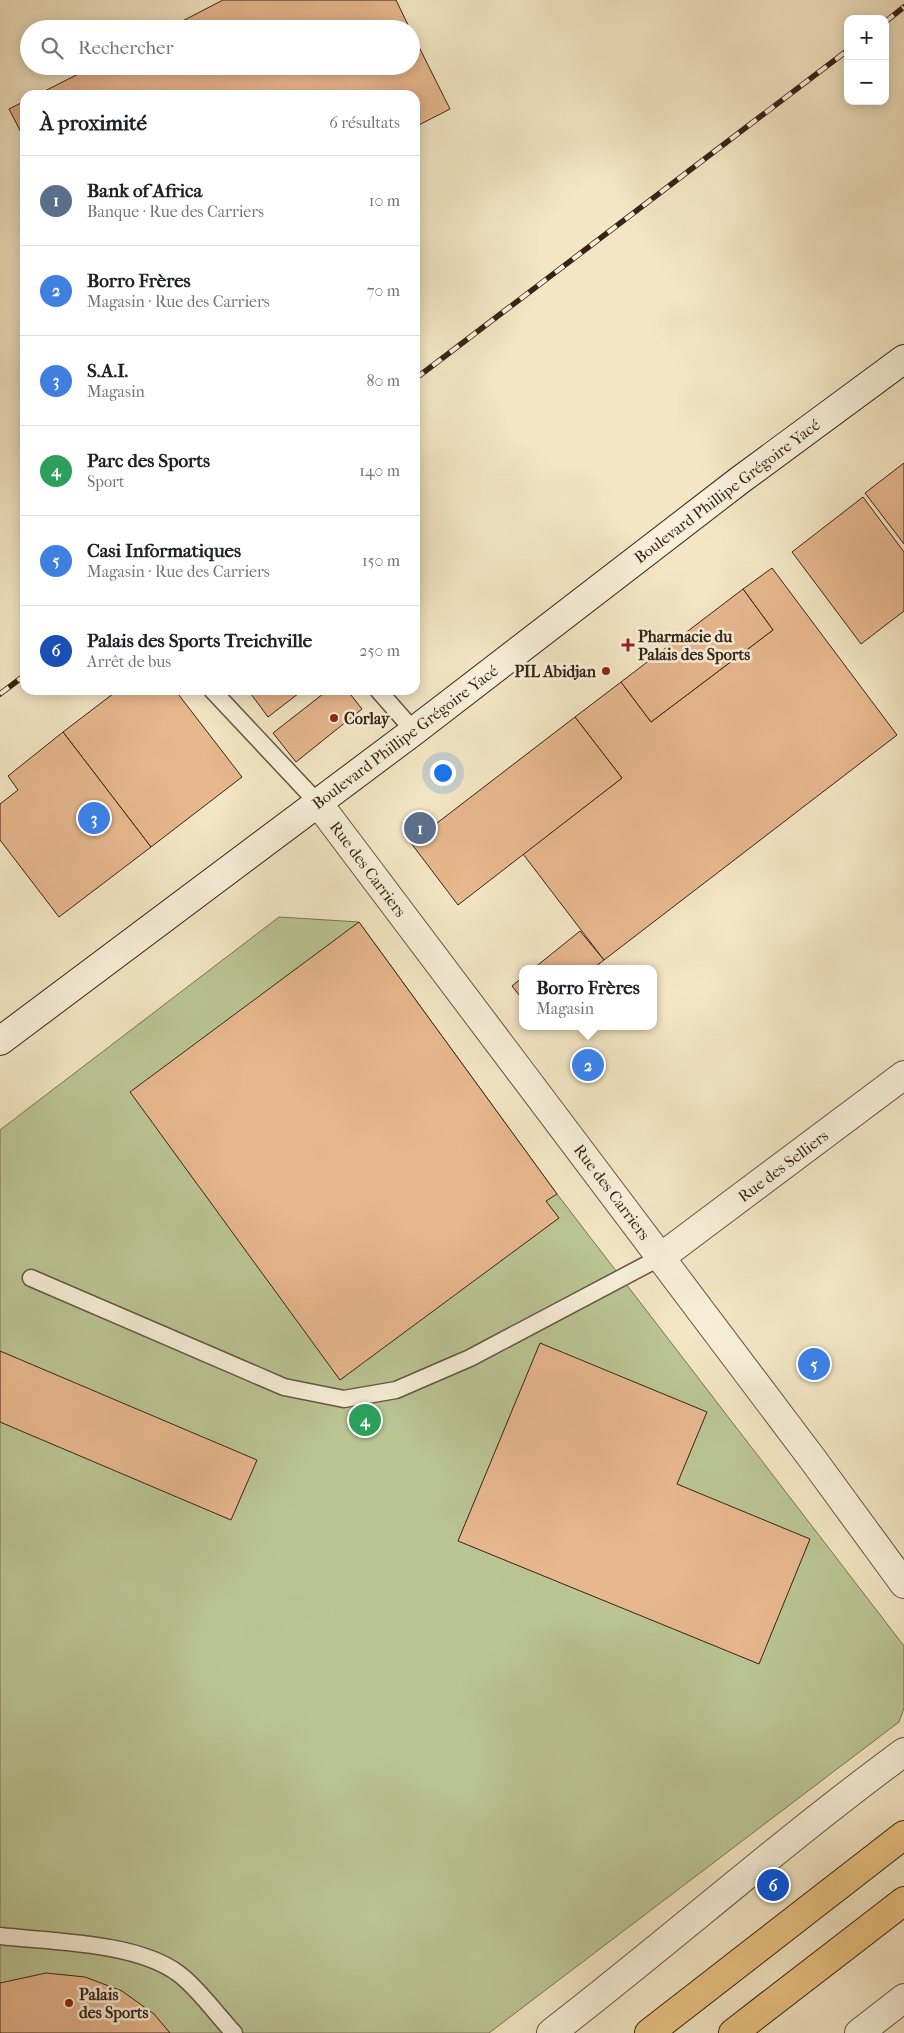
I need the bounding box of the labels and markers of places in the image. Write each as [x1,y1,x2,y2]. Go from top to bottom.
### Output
place label: Pharmacie du Palais des Sports [638,627,750,665]
marker: Pharmacie du Palais des Sports [622,639,634,651]
place label: PIL Abidjan [514,662,597,681]
marker: PIL Abidjan [600,665,612,677]
place label: Corlay [344,709,391,729]
marker: Corlay [328,712,340,724]
pin: 3 [78,799,110,837]
pin: 1 [404,809,436,847]
pin: 2 [572,1046,604,1084]
pin: 5 [798,1345,830,1383]
pin: 4 [349,1401,381,1439]
pin: 6 [757,1866,789,1904]
place label: Palais des Sports [79,1985,149,2023]
marker: Palais des Sports [63,1997,75,2009]

